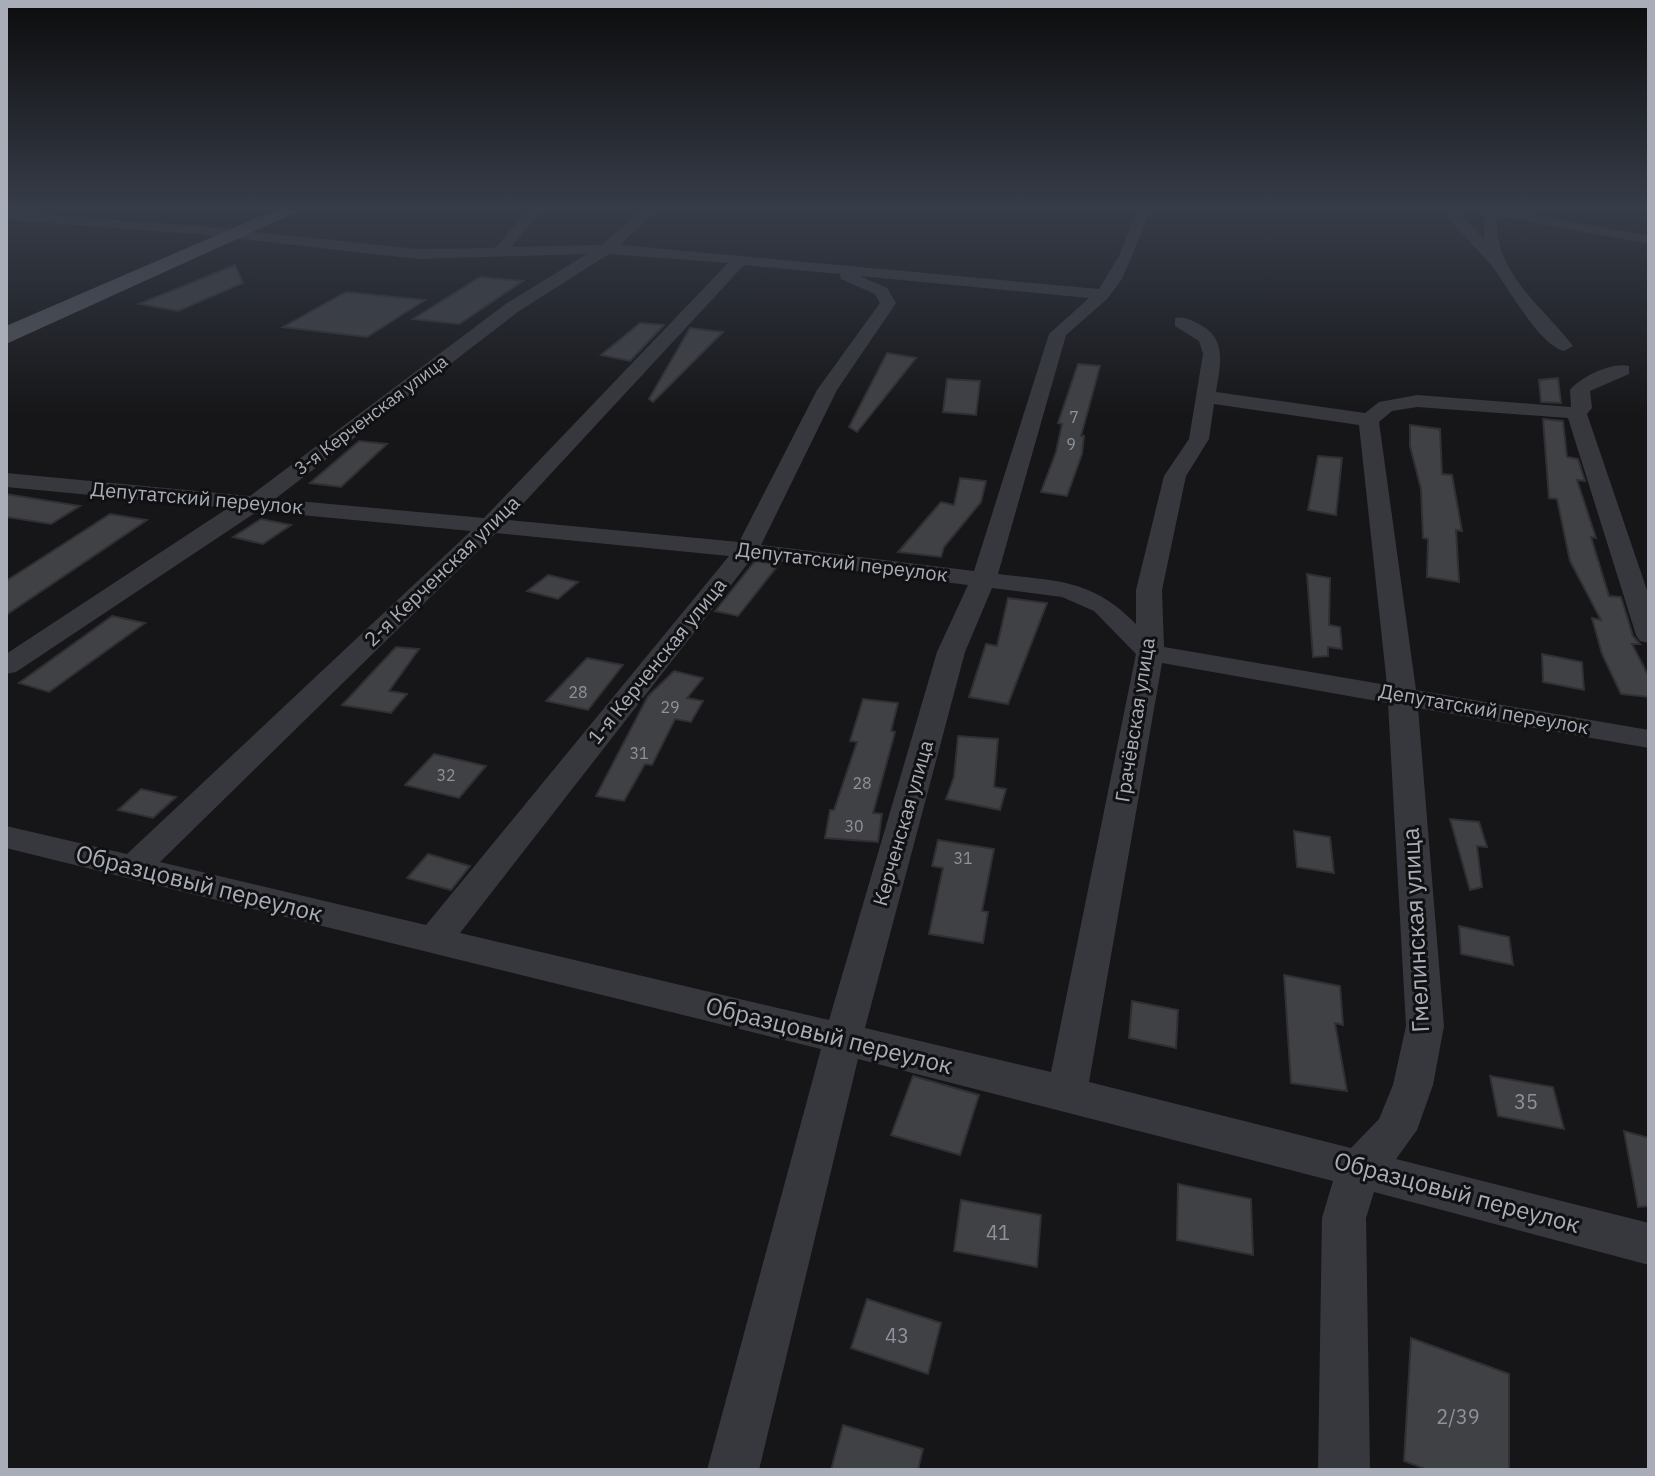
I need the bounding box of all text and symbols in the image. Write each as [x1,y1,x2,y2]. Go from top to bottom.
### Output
street label: 3-я Керченская улица [290,349,452,480]
house number: 7 [1069,407,1079,427]
house number: 9 [1066,434,1076,454]
street label: Депутатский переулок [90,475,304,520]
street label: 2-я Керченская улица [358,489,526,652]
street label: Депутатский переулок [735,535,949,588]
street label: 1-я Керченская улица [581,572,732,749]
street label: Грачёвская улица [1108,635,1161,804]
street label: Депутатский переулок [1377,677,1591,740]
house number: 28 [568,682,588,702]
house number: 29 [660,697,680,717]
street label: Керченская улица [866,737,939,909]
house number: 31 [629,743,649,763]
house number: 32 [436,765,456,785]
house number: 28 [852,773,872,793]
house number: 30 [844,816,864,836]
street label: Гмелинская улица [1394,827,1436,1033]
street label: Образцовый переулок [72,837,326,929]
house number: 31 [953,848,973,868]
street label: Образцовый переулок [702,989,956,1081]
house number: 35 [1514,1088,1538,1115]
street label: Образцовый переулок [1331,1144,1584,1240]
house number: 41 [986,1219,1010,1246]
house number: 43 [885,1322,909,1349]
house number: 2/39 [1436,1403,1480,1430]

